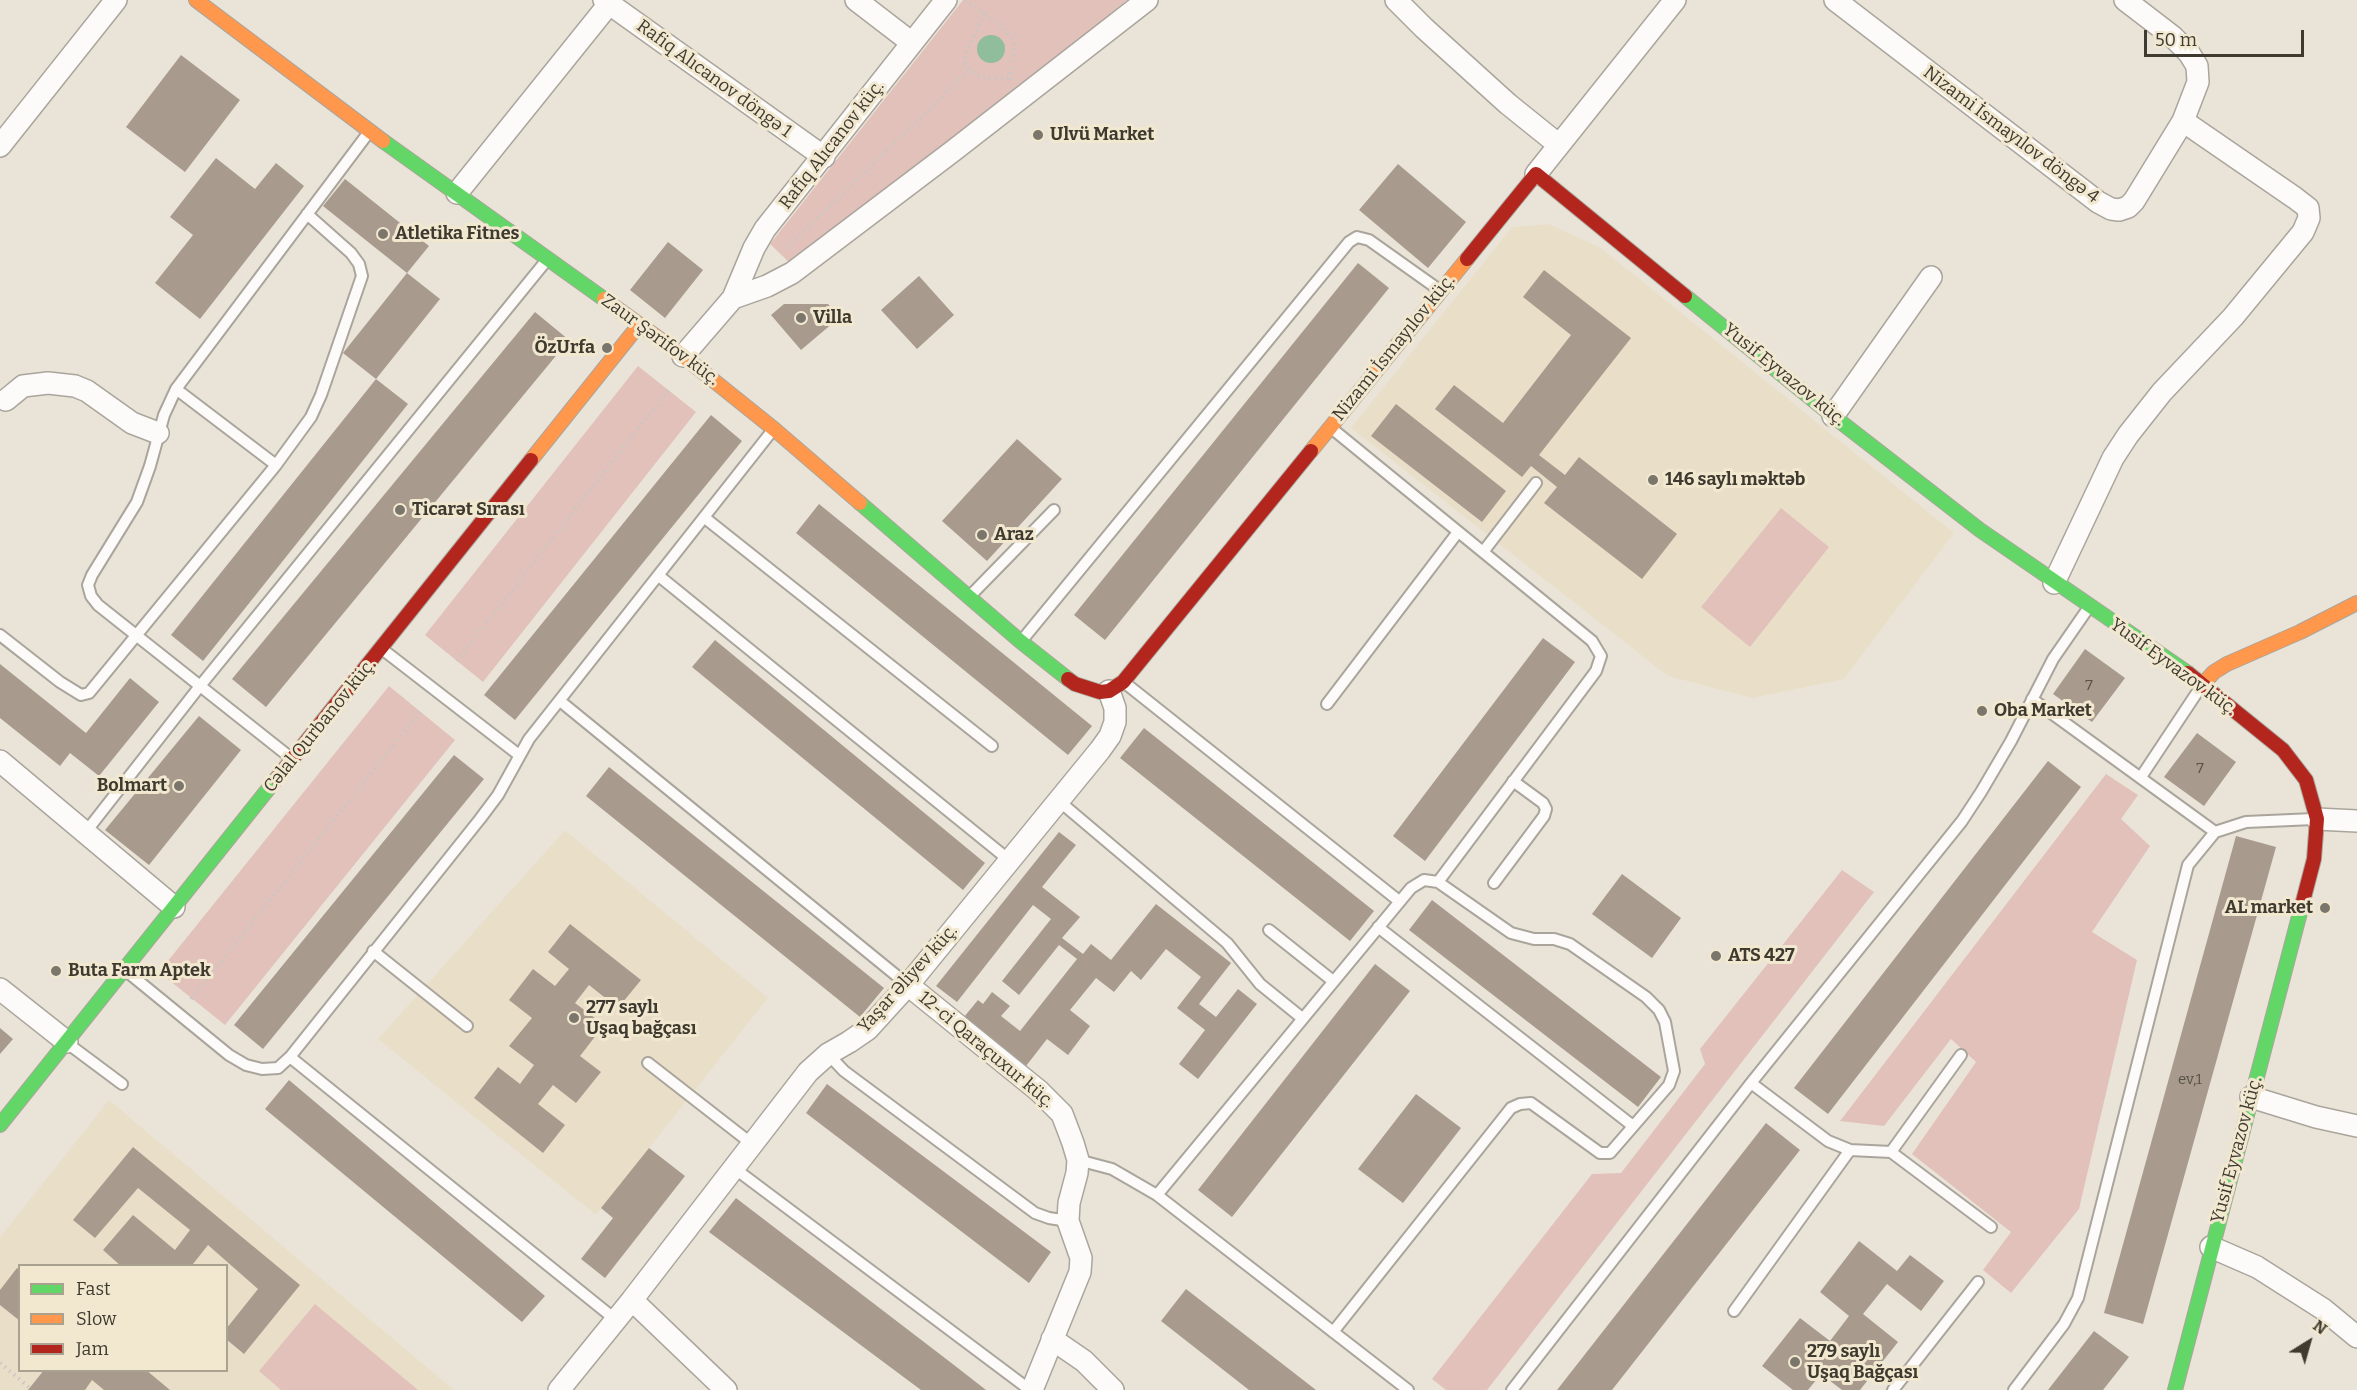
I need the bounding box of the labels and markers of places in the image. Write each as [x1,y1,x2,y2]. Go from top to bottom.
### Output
place label: Ulvü Market [1050,124,1154,146]
marker: Ulvü Market [1031,128,1045,142]
place label: Atletika Fitnes [395,223,519,245]
marker: Atletika Fitnes [376,227,390,241]
place label: Villa [813,307,852,329]
marker: Villa [794,311,808,325]
place label: ÖzUrfa [534,337,595,359]
marker: ÖzUrfa [600,341,614,355]
place label: 146 saylı məktəb [1665,469,1805,491]
marker: 146 saylı məktəb [1646,473,1660,487]
place label: Ticarət Sırası [412,499,525,521]
marker: Ticarət Sırası [393,503,407,517]
place label: Araz [994,524,1034,546]
marker: Araz [975,528,989,542]
place label: Oba Market [1994,700,2092,722]
marker: Oba Market [1975,704,1989,718]
place label: Bolmart [97,775,167,797]
marker: Bolmart [172,779,186,793]
place label: AL market [2225,897,2313,919]
marker: AL market [2318,901,2332,915]
place label: ATS 427 [1728,945,1795,967]
marker: ATS 427 [1709,949,1723,963]
place label: Buta Farm Aptek [68,960,211,982]
marker: Buta Farm Aptek [49,964,63,978]
place label: 277 saylı Uşaq bağçası [586,997,696,1040]
marker: 277 saylı Uşaq bağçası [567,1011,581,1025]
place label: 279 saylı Uşaq Bağçası [1807,1341,1918,1384]
marker: 279 saylı Uşaq Bağçası [1788,1355,1802,1369]

